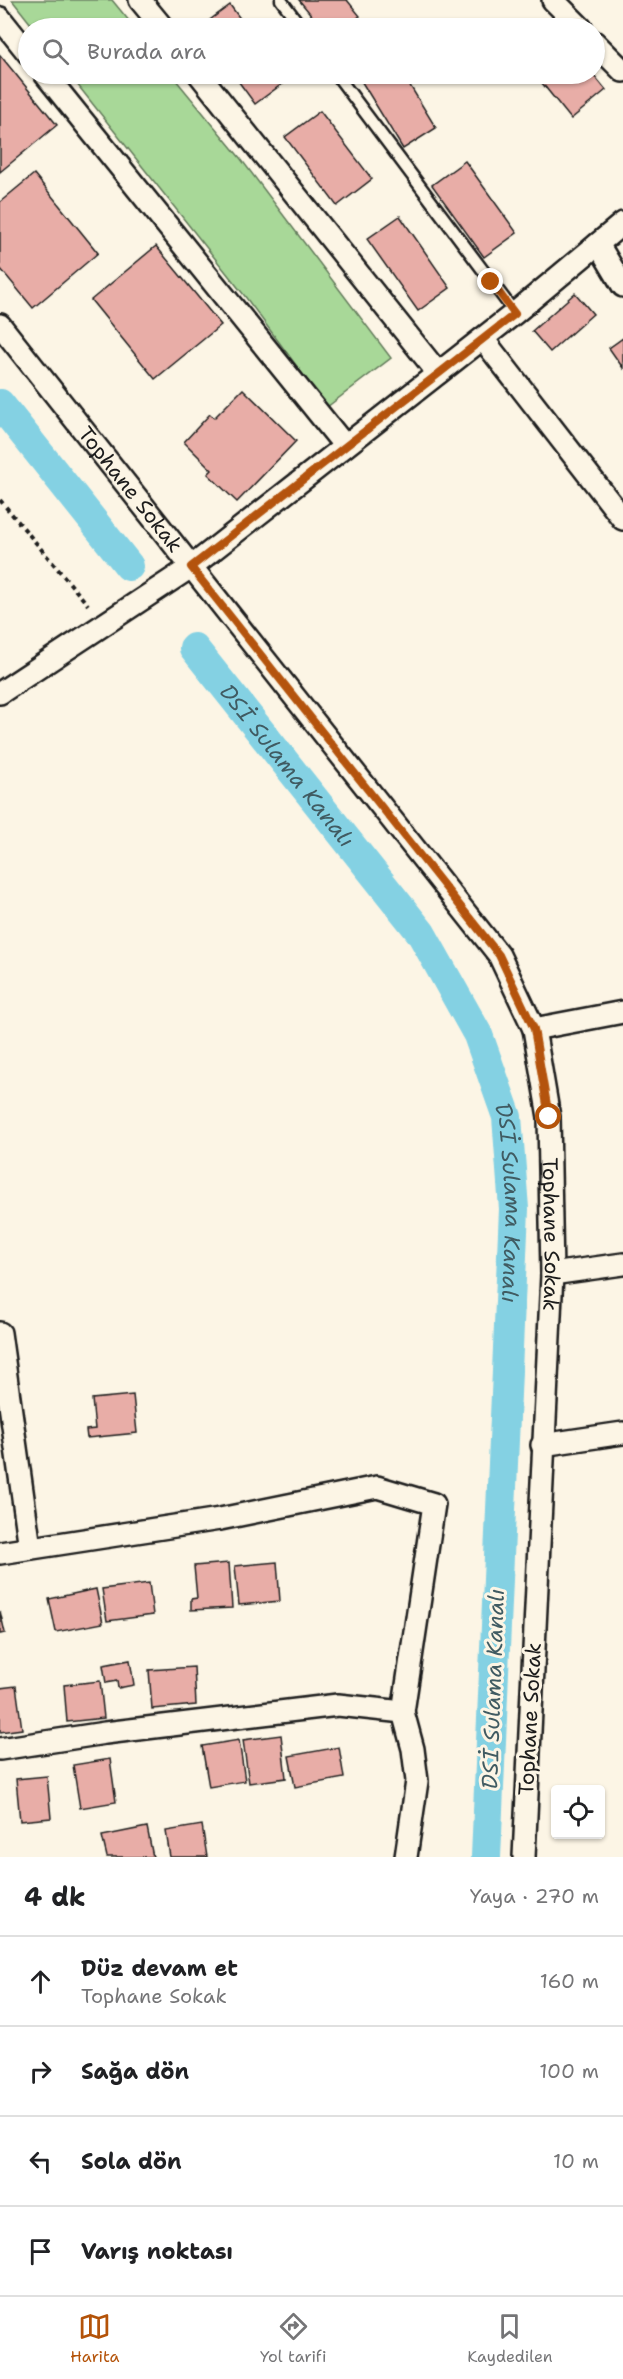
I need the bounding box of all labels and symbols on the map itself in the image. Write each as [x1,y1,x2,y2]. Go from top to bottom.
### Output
route end [477,268,503,294]
street label: Tophane Sokak [72,421,189,558]
water label: DSİ Sulama Kanalı [214,678,361,853]
water label: DSİ Sulama Kanalı [488,1099,529,1303]
route start [535,1103,561,1129]
street label: Tophane Sokak [536,1157,566,1311]
water label: DSİ Sulama Kanalı [475,1588,511,1790]
street label: Tophane Sokak [512,1642,548,1796]

